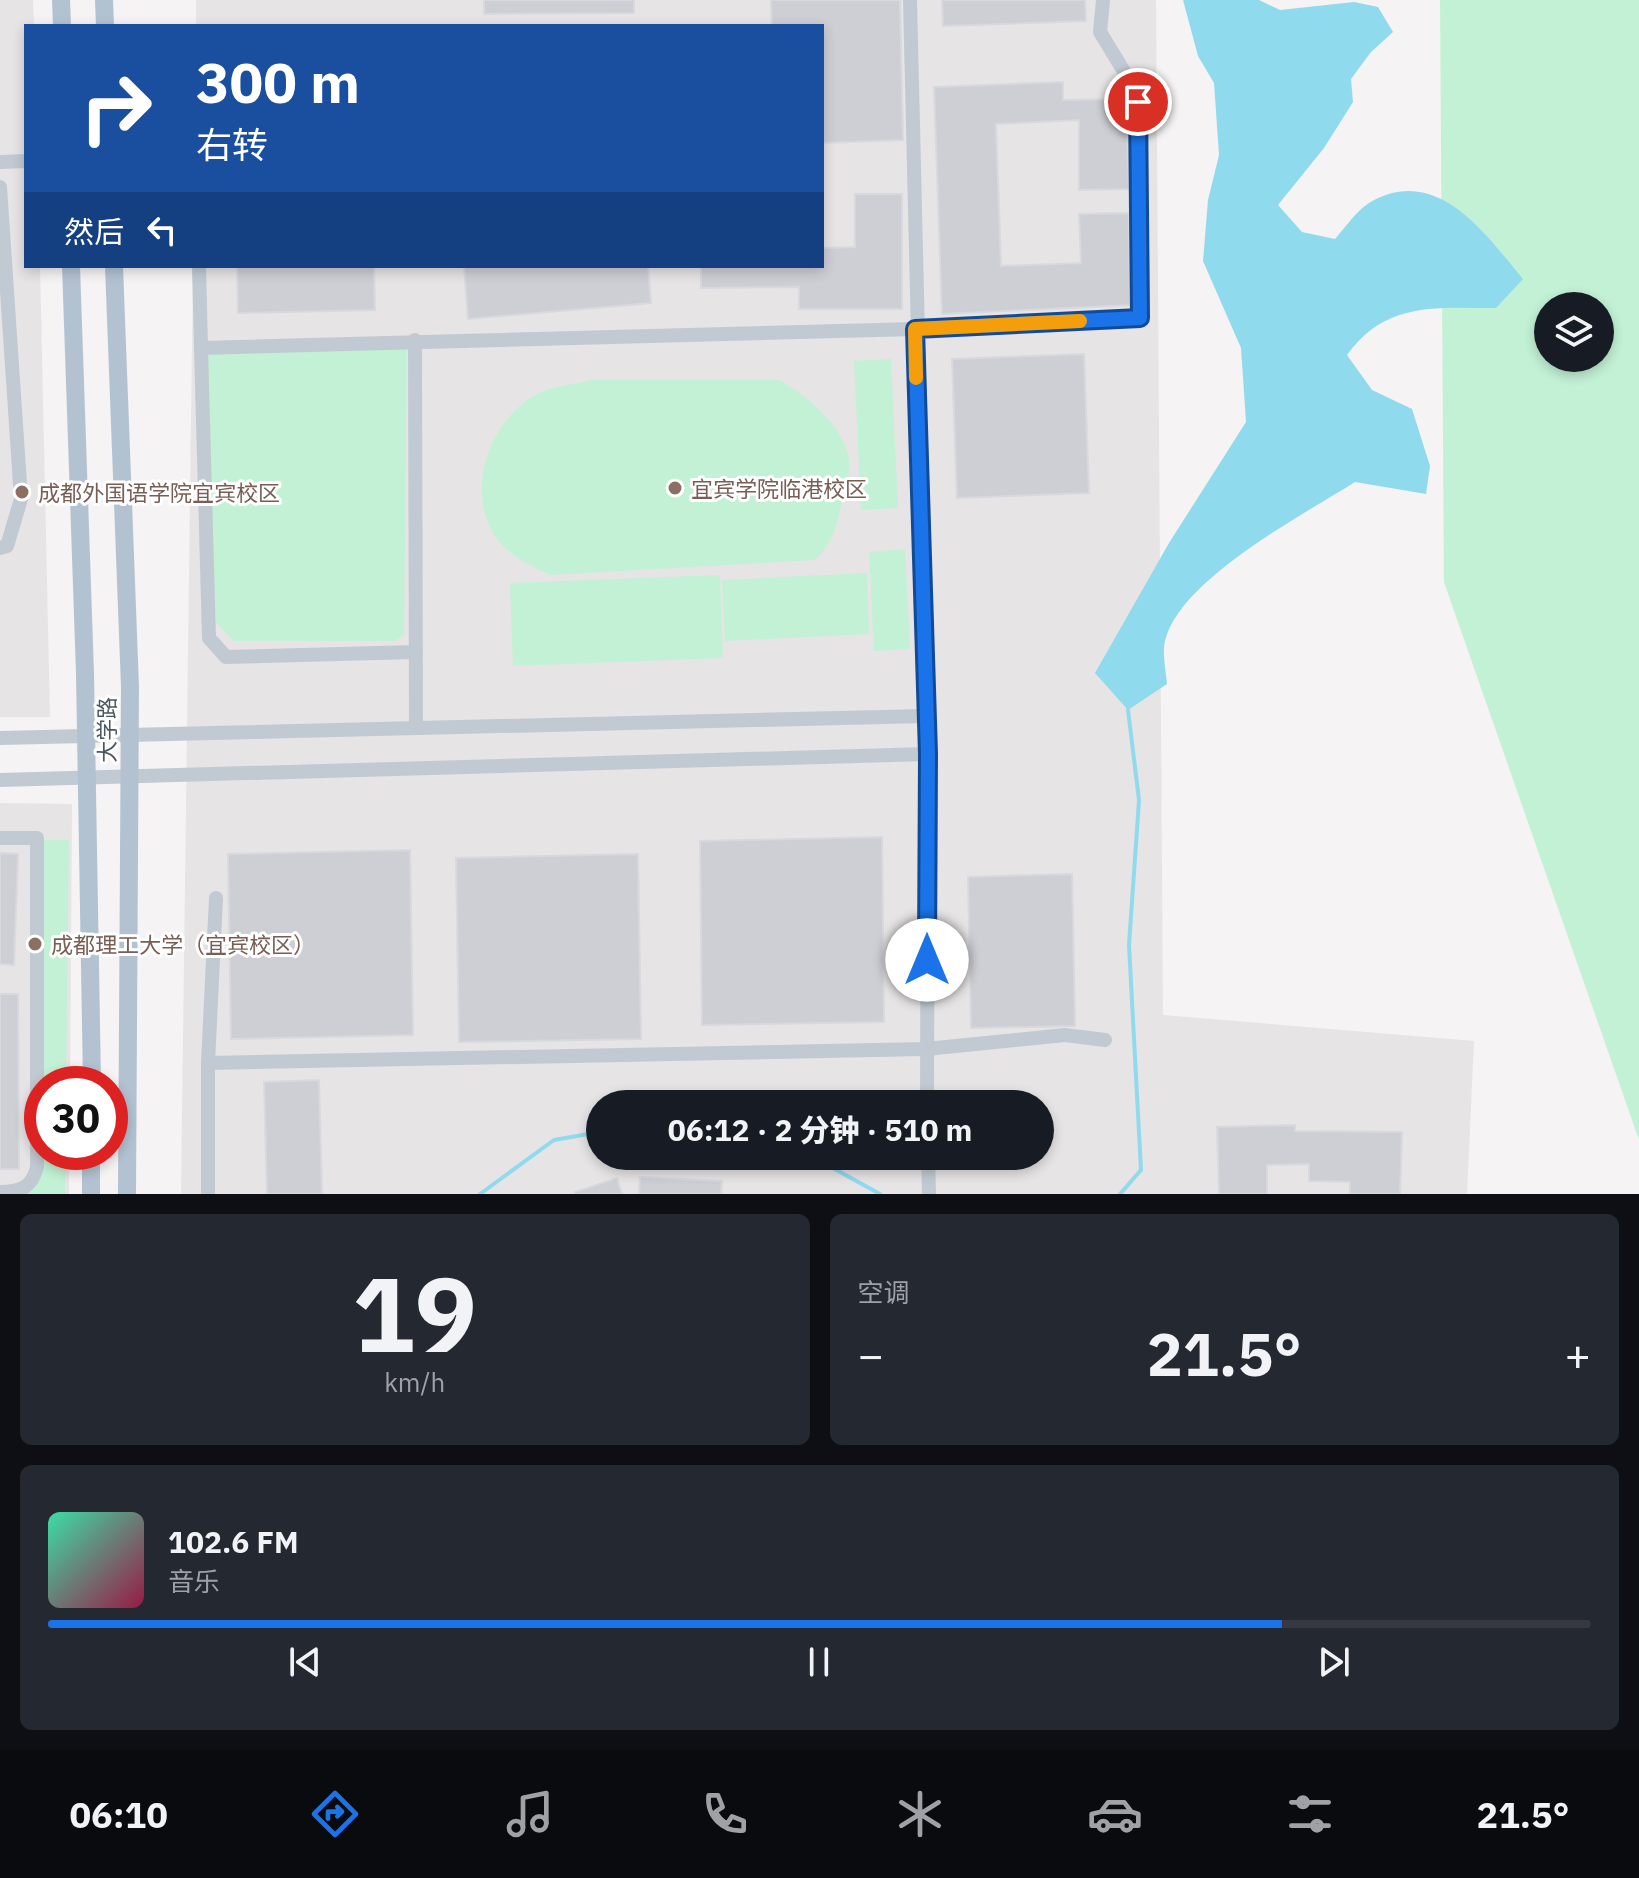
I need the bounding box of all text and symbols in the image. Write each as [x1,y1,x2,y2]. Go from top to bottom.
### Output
text: 300 m [196,46,360,118]
icon: right [64,56,168,160]
pin [1104,68,1172,136]
icon: arrive [1116,80,1160,124]
text: 右转 [196,121,268,168]
icon: left [140,208,184,252]
text: 然后 [64,212,124,251]
map controls [1534,292,1614,372]
button: layers [1534,292,1614,372]
place label: 宜宾学院临港校区 [691,474,867,503]
place label: 成都外国语学院宜宾校区 [38,478,280,507]
marker: 宜宾学院临港校区 [666,479,684,497]
marker: 成都外国语学院宜宾校区 [13,483,31,501]
street label: 大学路 [92,697,121,763]
position arrow [885,918,969,1002]
place label: 成都理工大学（宜宾校区） [51,930,315,959]
marker: 成都理工大学（宜宾校区） [26,935,44,953]
speed limit sign: 30 [24,1066,128,1170]
text: 06:12 · 2 分钟 · 510 m [668,1110,972,1149]
text: 19 [352,1245,477,1381]
text: 空调 [858,1275,910,1309]
text: 21.5° [1147,1314,1302,1393]
text: − [858,1326,884,1383]
text: + [1565,1326,1591,1383]
text: km/h [384,1365,445,1399]
text: 102.6 FM [168,1522,299,1561]
text: 音乐 [168,1564,220,1598]
icon: previous [283,1640,327,1684]
icon: pause [797,1640,841,1684]
icon: next [1312,1640,1356,1684]
icon: directions [307,1786,363,1842]
icon: music [502,1786,558,1842]
icon: phone [697,1786,753,1842]
icon: climate [892,1786,948,1842]
icon: car [1087,1786,1143,1842]
icon: filters [1282,1786,1338,1842]
text: 06:10 [69,1791,168,1838]
text: 21.5° [1477,1791,1569,1838]

